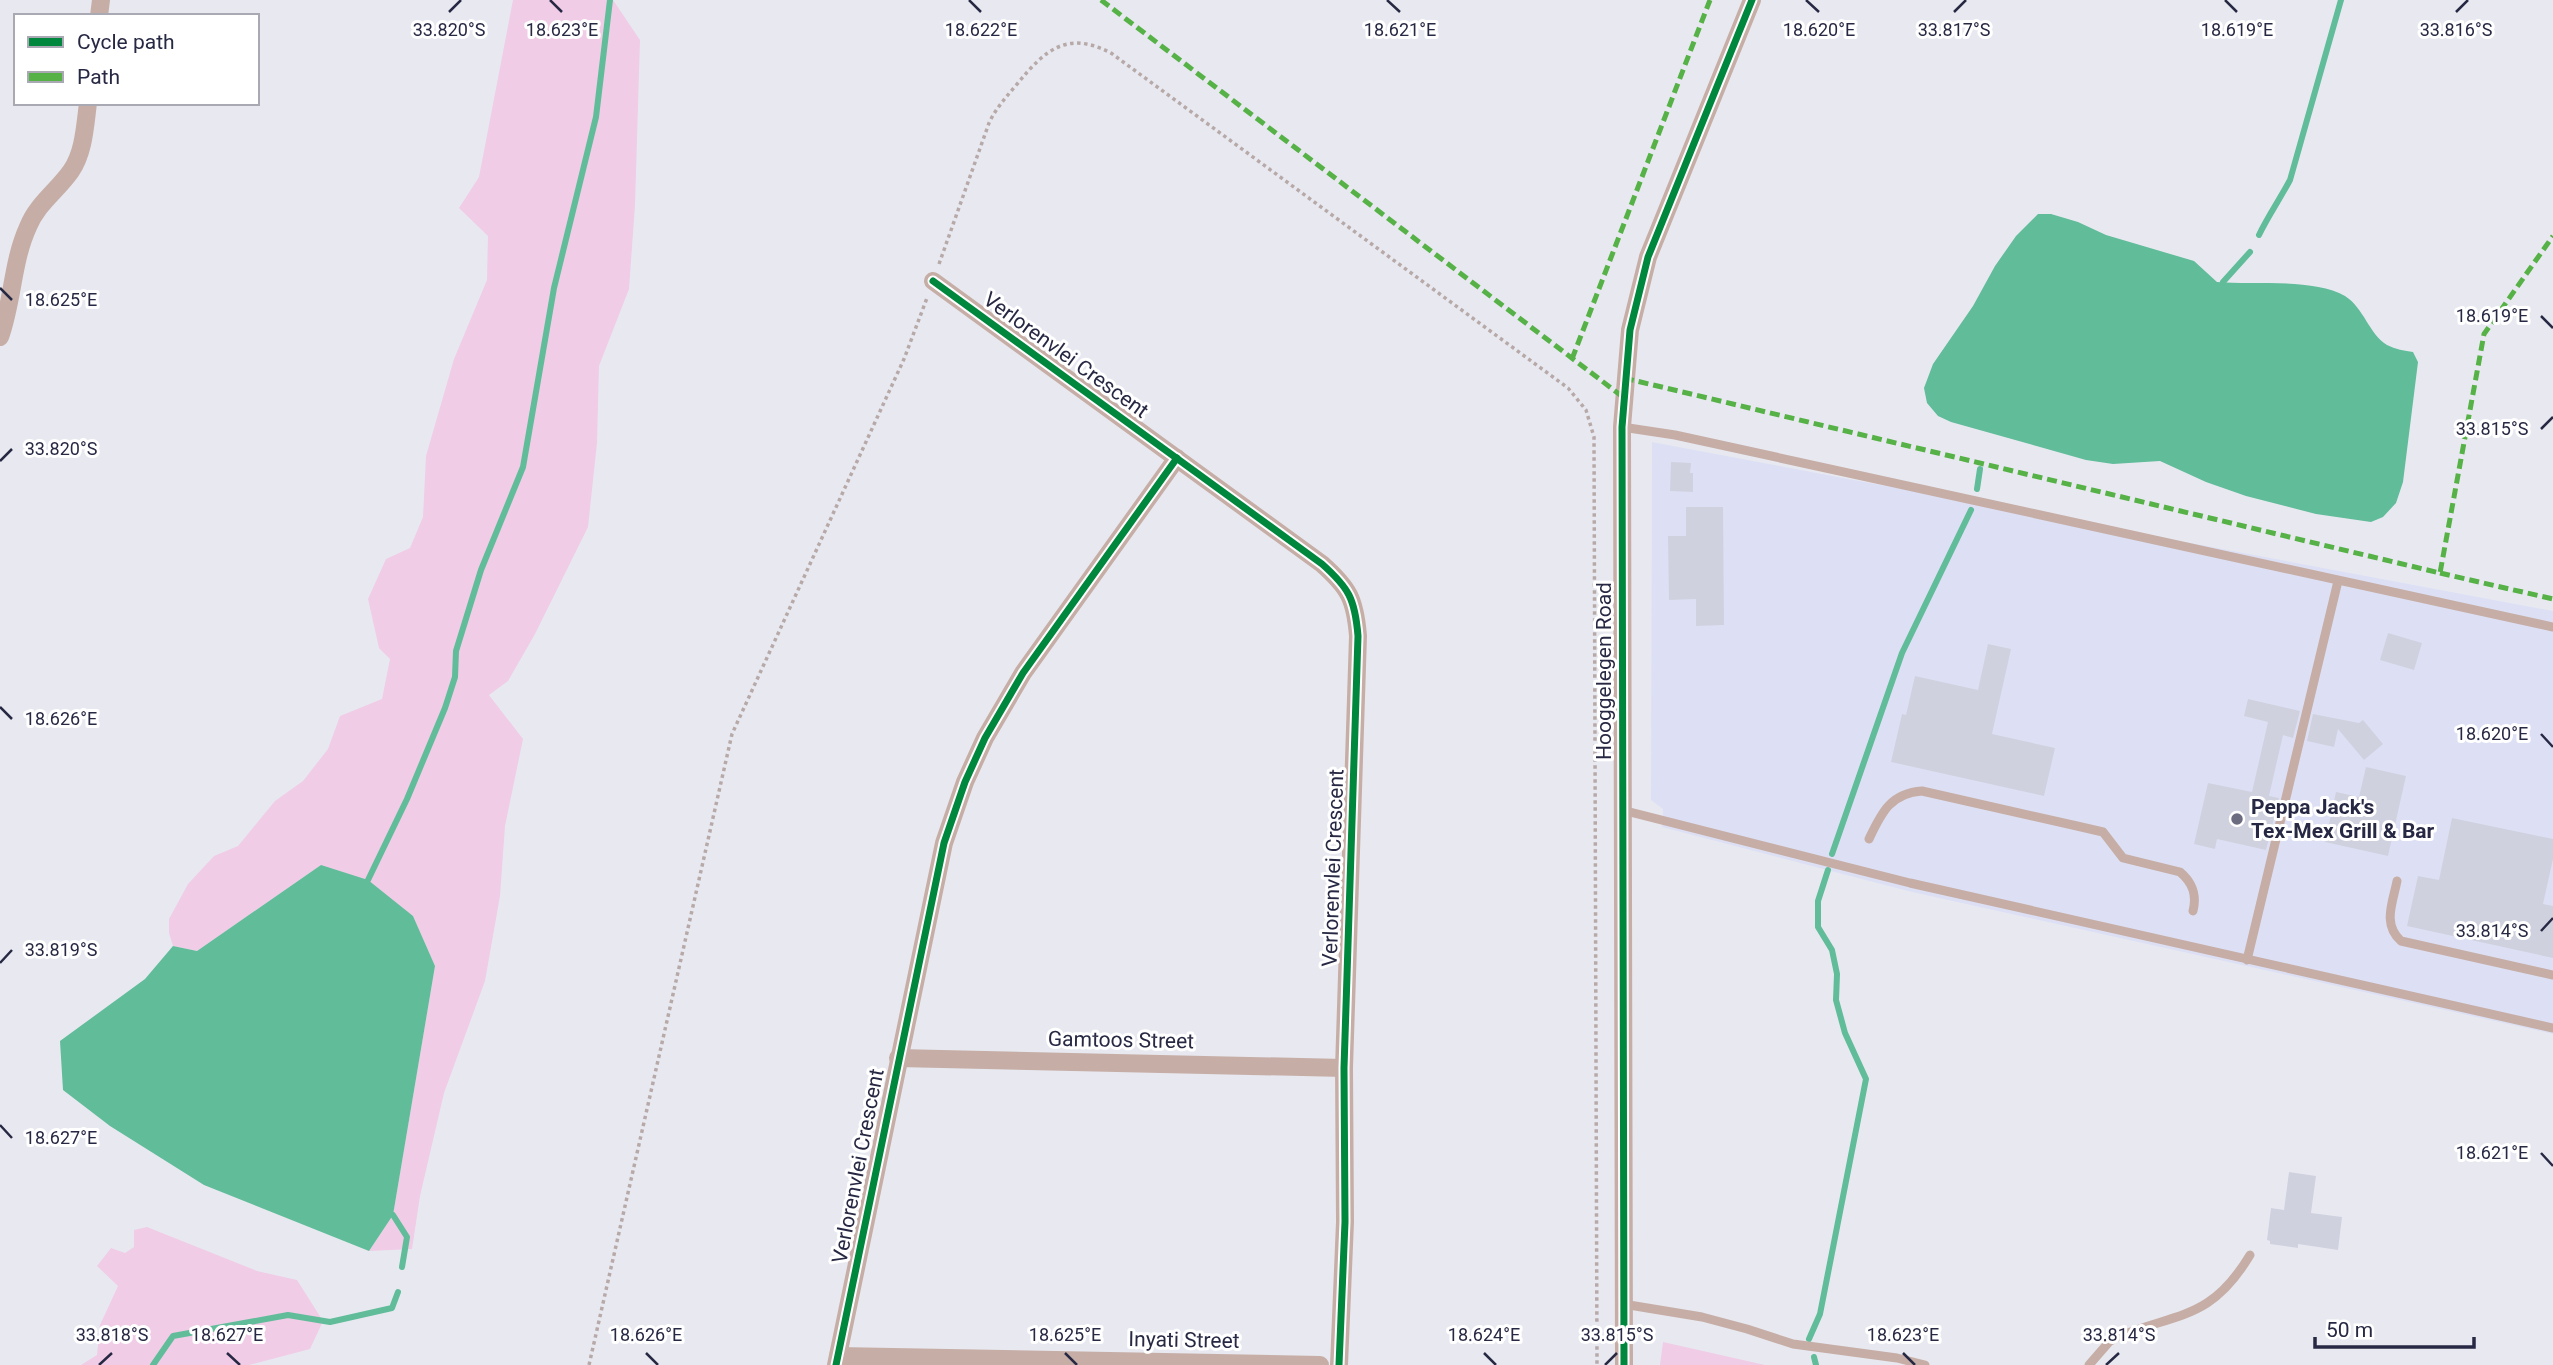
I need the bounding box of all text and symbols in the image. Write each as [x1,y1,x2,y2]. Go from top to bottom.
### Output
legend [14,14,259,105]
text: 33.820°S [413,19,486,40]
text: 18.623°E [526,19,598,40]
text: 18.622°E [945,19,1017,40]
text: 18.621°E [1364,19,1436,40]
text: 18.620°E [1783,19,1855,40]
text: 33.817°S [1918,19,1991,40]
text: 18.619°E [2201,19,2273,40]
text: 33.816°S [2420,19,2493,40]
text: Cycle path [77,30,175,54]
text: Path [77,65,120,89]
street label: Verlorenvlei Crescent [979,287,1153,423]
text: 18.625°E [25,289,97,310]
text: 18.619°E [2456,305,2528,326]
text: 33.815°S [2456,418,2529,439]
text: 33.820°S [25,438,98,459]
street label: Hooggelegen Road [1592,582,1616,760]
text: 18.626°E [25,708,97,729]
text: 18.620°E [2456,723,2528,744]
street label: Verlorenvlei Crescent [1318,769,1348,967]
place label: Peppa Jack's Tex-Mex Grill & Bar [2251,795,2435,843]
marker: Peppa Jack's Tex-Mex Grill & Bar [2229,811,2245,827]
text: 33.814°S [2456,920,2529,941]
text: 33.819°S [25,939,98,960]
street label: Gamtoos Street [1048,1027,1194,1053]
street label: Verlorenvlei Crescent [827,1067,889,1265]
text: 18.627°E [25,1127,97,1148]
text: 18.621°E [2456,1142,2528,1163]
scale bar [2315,1306,2474,1350]
text: 50 m [2326,1318,2373,1342]
text: 33.818°S [76,1324,149,1345]
text: 18.627°E [191,1324,263,1345]
text: 18.626°E [610,1324,682,1345]
text: 18.625°E [1029,1324,1101,1345]
text: 18.624°E [1448,1324,1520,1345]
text: 33.815°S [1581,1324,1654,1345]
text: 18.623°E [1867,1324,1939,1345]
text: 33.814°S [2083,1324,2156,1345]
street label: Inyati Street [1128,1327,1240,1353]

